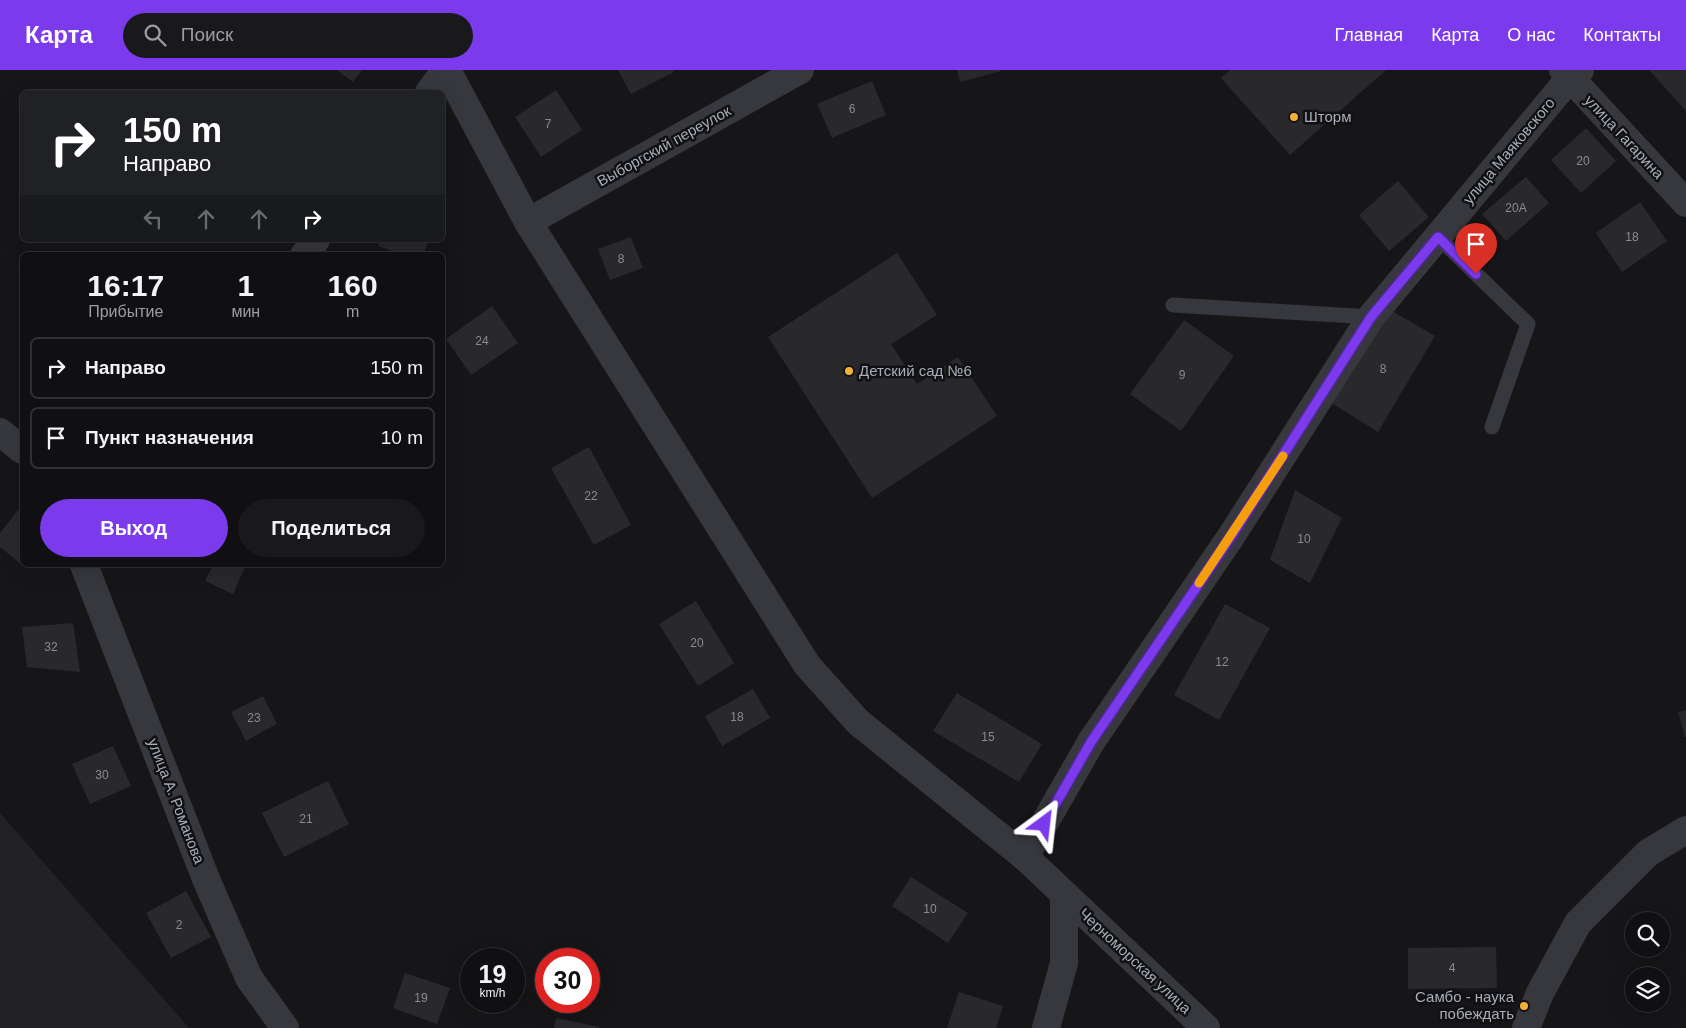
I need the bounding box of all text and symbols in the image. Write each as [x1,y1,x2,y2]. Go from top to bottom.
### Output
search box [123,13,473,58]
text: Карта [25,21,93,48]
icon: search [141,21,169,49]
text: Поиск [181,24,233,45]
text: Главная [1335,25,1403,45]
text: Карта [1431,25,1479,45]
text: О нас [1507,25,1555,45]
text: Контакты [1583,25,1661,45]
street label: улица Гагарина [1581,91,1668,182]
street label: улица Маяковского [1459,94,1558,207]
street label: Выборгский переулок [594,102,734,189]
house number: 6 [849,102,856,116]
place label: Шторм [1304,108,1351,125]
icon: right [40,110,105,175]
text: 150 m [123,110,222,149]
marker: Шторм [1288,111,1300,123]
house number: 7 [545,117,552,131]
text: Направо [123,151,211,176]
house number: 20 [1576,154,1590,168]
house number: 20А [1505,201,1527,215]
icon: left [139,205,167,233]
icon: ahead [192,205,220,233]
icon: ahead [245,205,273,233]
icon: right [298,205,326,233]
pin [1455,223,1497,274]
icon: arrive [1462,230,1490,258]
house number: 18 [1625,230,1639,244]
house number: 8 [618,252,625,266]
text: 16:17 [87,269,164,302]
text: 1 [237,269,254,302]
text: 160 [328,269,378,302]
text: Прибытие [88,303,163,320]
text: мин [231,303,260,320]
text: m [346,303,359,320]
house number: 24 [475,334,489,348]
icon: right [42,354,70,382]
text: Направо [85,357,166,378]
text: 150 m [370,357,423,378]
place label: Детский сад №6 [859,362,972,379]
house number: 8 [1380,362,1387,376]
marker: Детский сад №6 [843,365,855,377]
house number: 9 [1179,368,1186,382]
icon: arrive [42,424,70,452]
text: Пункт назначения [85,427,254,448]
text: 10 m [381,427,423,448]
house number: 22 [584,489,598,503]
button: Выход [40,499,228,557]
button: Поделиться [238,499,425,557]
house number: 10 [1297,532,1311,546]
house number: 20 [690,636,704,650]
house number: 32 [44,640,58,654]
house number: 12 [1215,655,1229,669]
house number: 18 [730,710,744,724]
house number: 23 [247,711,261,725]
house number: 15 [981,730,995,744]
street label: улица А. Романова [145,736,208,866]
house number: 30 [95,768,109,782]
position arrow [1017,797,1069,849]
house number: 21 [299,812,313,826]
house number: 10 [923,902,937,916]
street label: Черноморская улица [1076,904,1195,1017]
map controls [1625,912,1670,1012]
button: search [1625,912,1670,957]
house number: 2 [176,918,183,932]
speed limit sign: 30 [535,948,600,1013]
text: 19 [479,960,506,988]
house number: 4 [1449,961,1456,975]
button: layers [1625,967,1670,1012]
text: km/h [479,986,506,1000]
place label: Самбо - наука побеждать [1415,988,1515,1022]
house number: 19 [414,991,428,1005]
marker: Самбо - наука побеждать [1518,1000,1530,1012]

